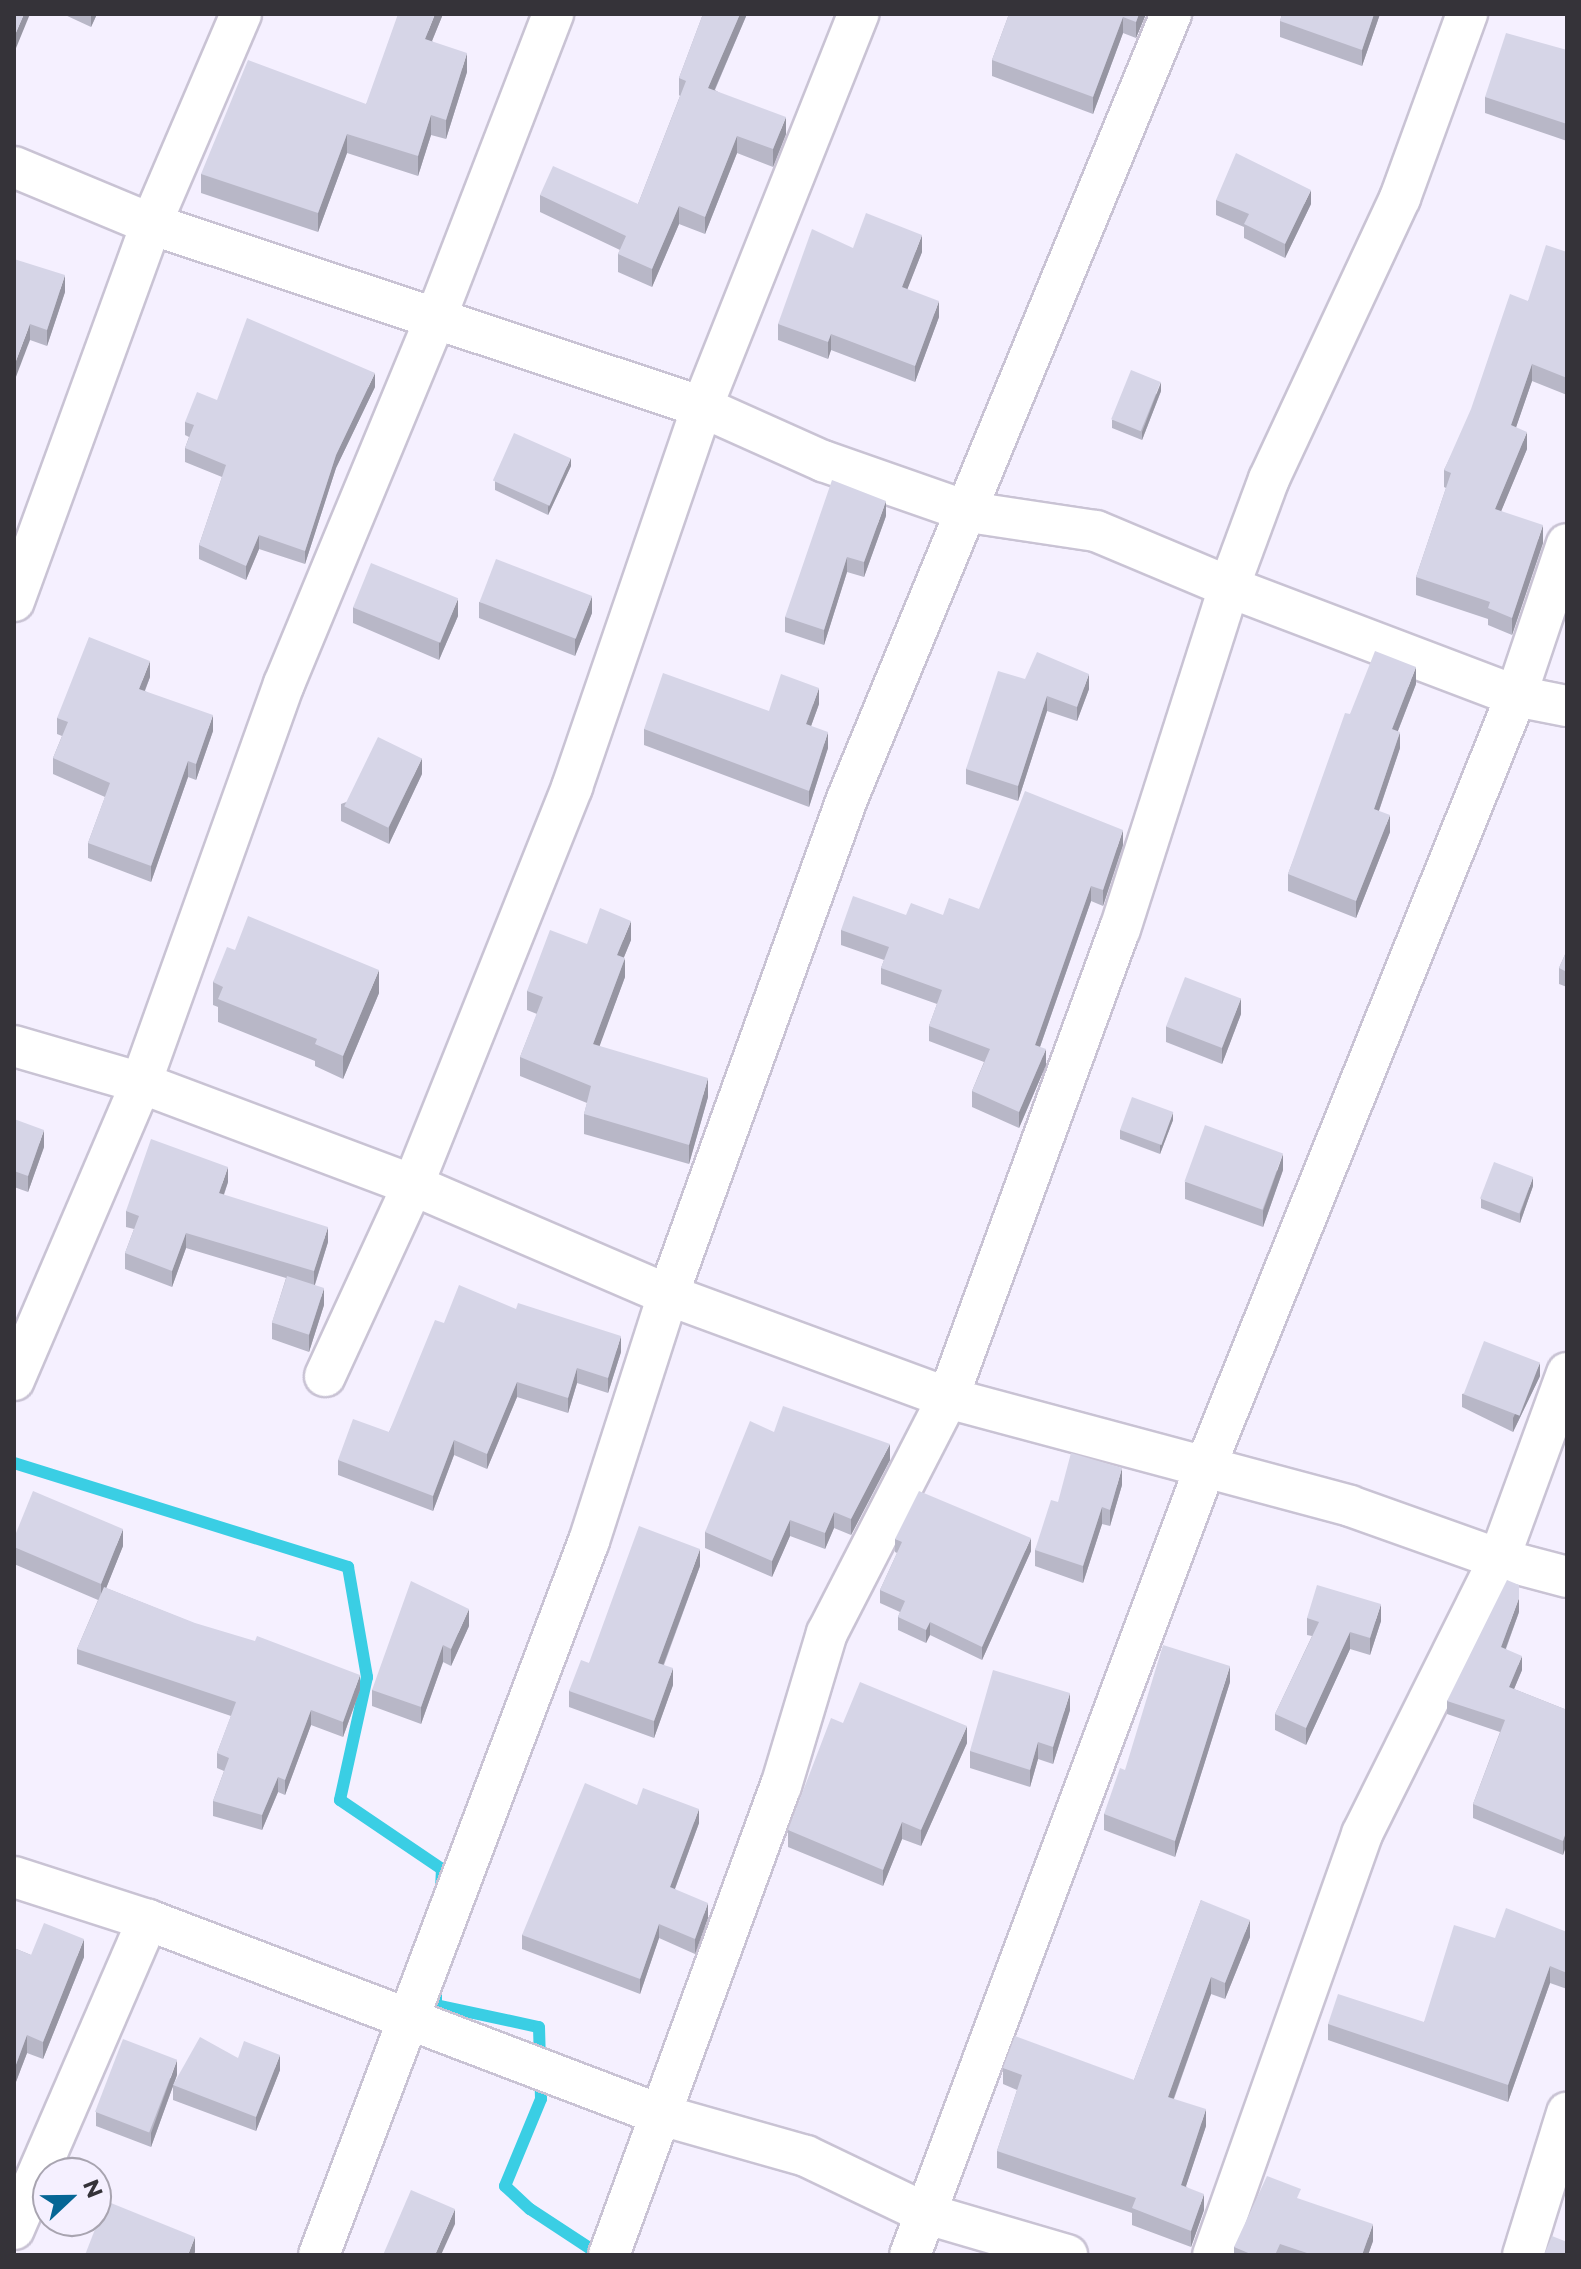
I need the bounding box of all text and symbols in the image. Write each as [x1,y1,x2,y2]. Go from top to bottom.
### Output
north arrow [32,2157,112,2237]
text: N [77,2175,109,2202]

